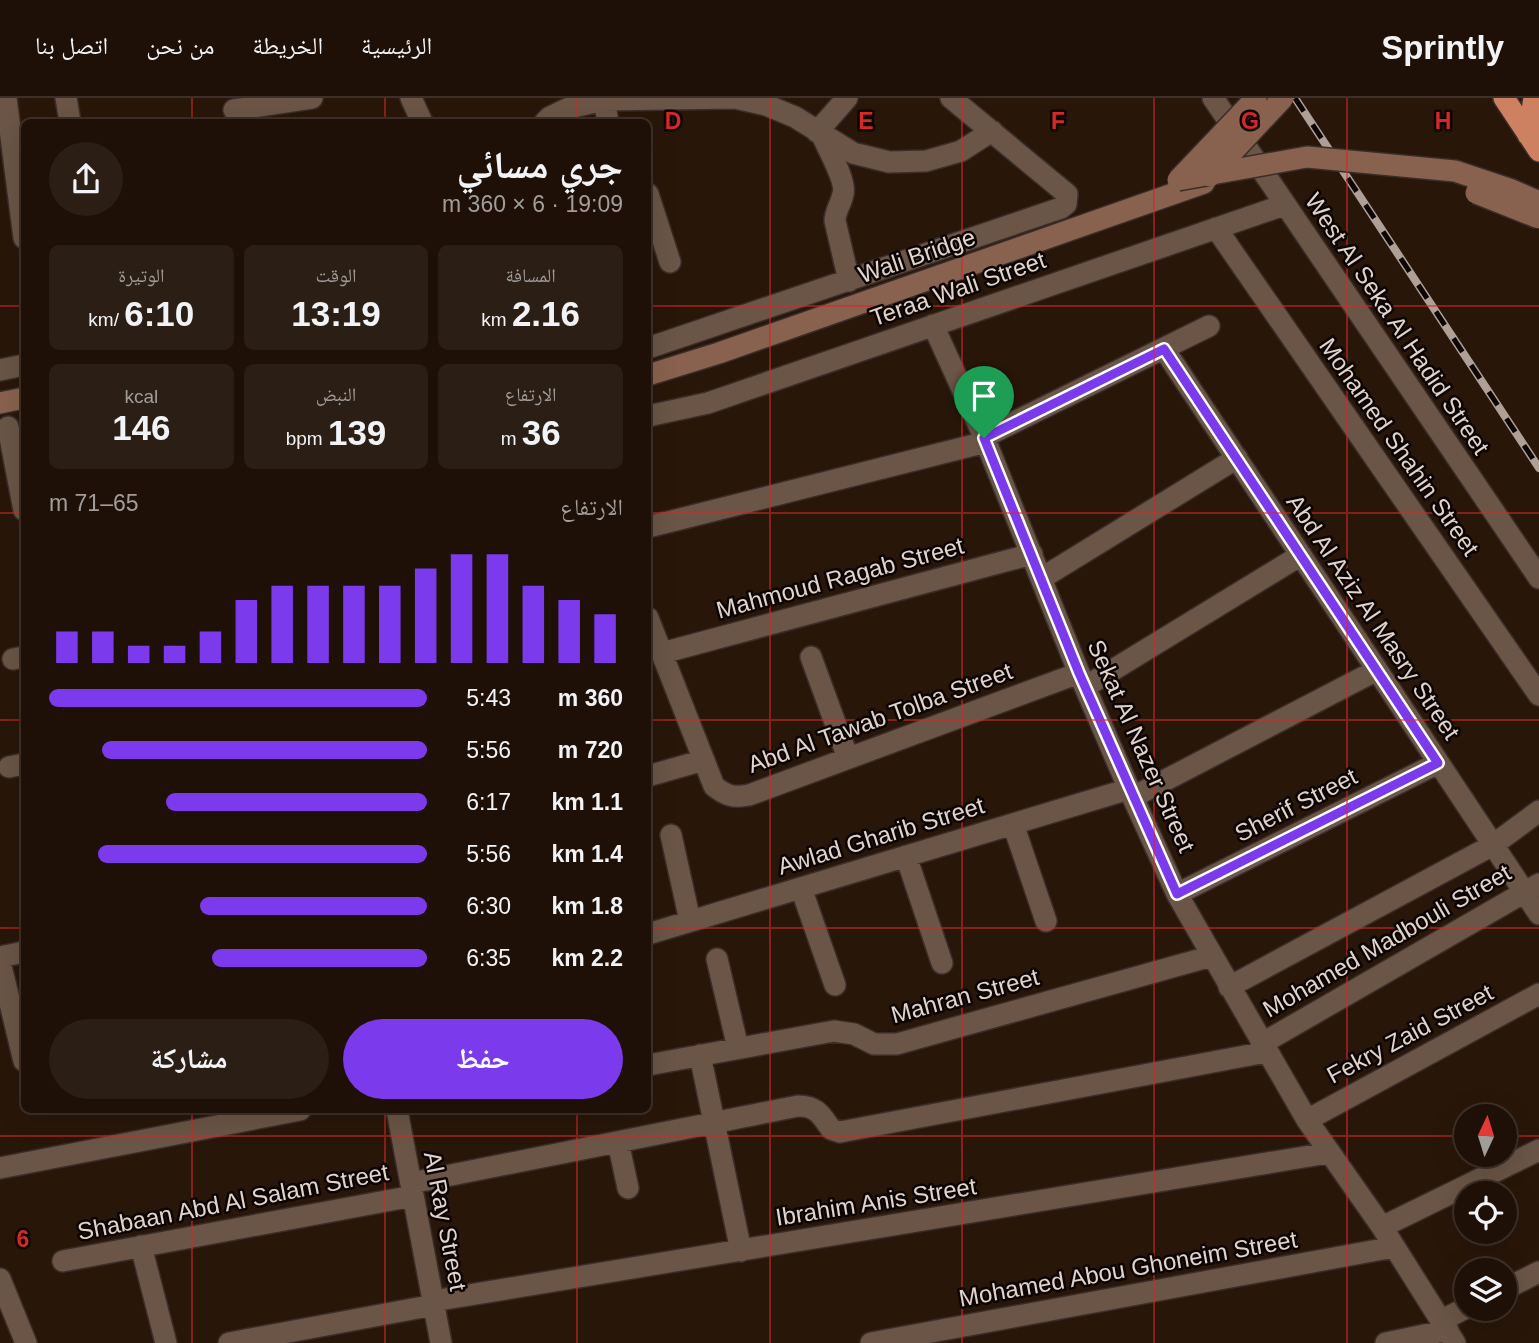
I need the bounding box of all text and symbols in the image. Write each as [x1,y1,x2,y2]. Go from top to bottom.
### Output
text: Sprintly [1381,29,1504,66]
text: اتصل بنا [35,32,108,59]
text: من نحن [146,32,214,59]
text: الخريطة [252,32,323,59]
text: الرئيسية [361,32,432,59]
text: D [665,108,681,134]
text: E [858,108,874,134]
text: F [1051,108,1065,134]
text: G [1241,108,1259,134]
text: H [1435,108,1451,134]
button: share [49,142,123,216]
text: جري مسائي [457,144,623,186]
street label: West Al Seka Al Hadid Street [1300,188,1495,460]
text: 19:09 · 6 × 360 m [442,191,623,217]
street label: Wali Bridge [855,223,979,288]
street label: Teraa Wali Street [867,246,1049,331]
text: الوتيرة [118,265,164,286]
text: الوقت [316,265,356,286]
text: المسافة [505,265,556,286]
text: 6:10 [124,294,194,333]
text: 13:19 [291,294,381,333]
text: 2.16 [512,294,580,333]
text: /km [88,309,124,330]
text: km [481,309,512,330]
street label: Mohamed Shahin Street [1314,333,1485,561]
pin [954,366,1014,438]
icon: arrive [965,377,1003,415]
text: النبض [316,384,356,405]
text: الارتفاع [505,384,557,405]
text: kcal [124,386,158,407]
text: 146 [112,408,171,447]
text: 139 [328,413,386,452]
text: 36 [522,413,561,452]
text: bpm [286,428,328,449]
text: m [501,428,522,449]
street label: Abd Al Aziz Al Masry Street [1281,489,1466,745]
text: 65–71 m [49,490,139,516]
text: الارتفاع [560,494,623,520]
street label: Mahmoud Ragab Street [713,531,967,624]
street label: Sekat Al Nazer Street [1082,635,1201,856]
street label: Abd Al Tawab Tolba Street [744,657,1016,778]
text: 5:43 [466,685,511,711]
text: 360 m [558,685,623,711]
text: 5:56 [466,737,511,763]
text: 720 m [558,737,623,763]
street label: Sherif Street [1230,762,1362,847]
text: 6:17 [466,789,511,815]
text: 1.1 km [551,789,623,815]
street label: Awlad Gharib Street [774,791,988,880]
text: 5:56 [466,841,511,867]
text: 1.4 km [551,841,623,867]
street label: Mohamed Madbouli Street [1258,858,1516,1023]
text: 6:30 [466,893,511,919]
text: 1.8 km [551,893,623,919]
text: 6:35 [466,945,511,971]
text: 2.2 km [551,945,623,971]
street label: Mahran Street [888,963,1042,1028]
street label: Fekry Zaid Street [1322,978,1498,1089]
button: مشاركة [49,1019,329,1099]
button: حفظ [343,1019,623,1099]
north arrow [1454,1104,1517,1167]
map controls [1454,1104,1517,1321]
street label: Al Ray Street [419,1149,472,1293]
street label: Shabaan Abd Al Salam Street [75,1158,391,1245]
street label: Ibrahim Anis Street [774,1172,978,1231]
button: locate [1454,1181,1517,1244]
street label: Mohamed Abou Ghoneim Street [957,1225,1299,1312]
text: 6 [17,1226,29,1252]
button: layers [1454,1258,1517,1321]

